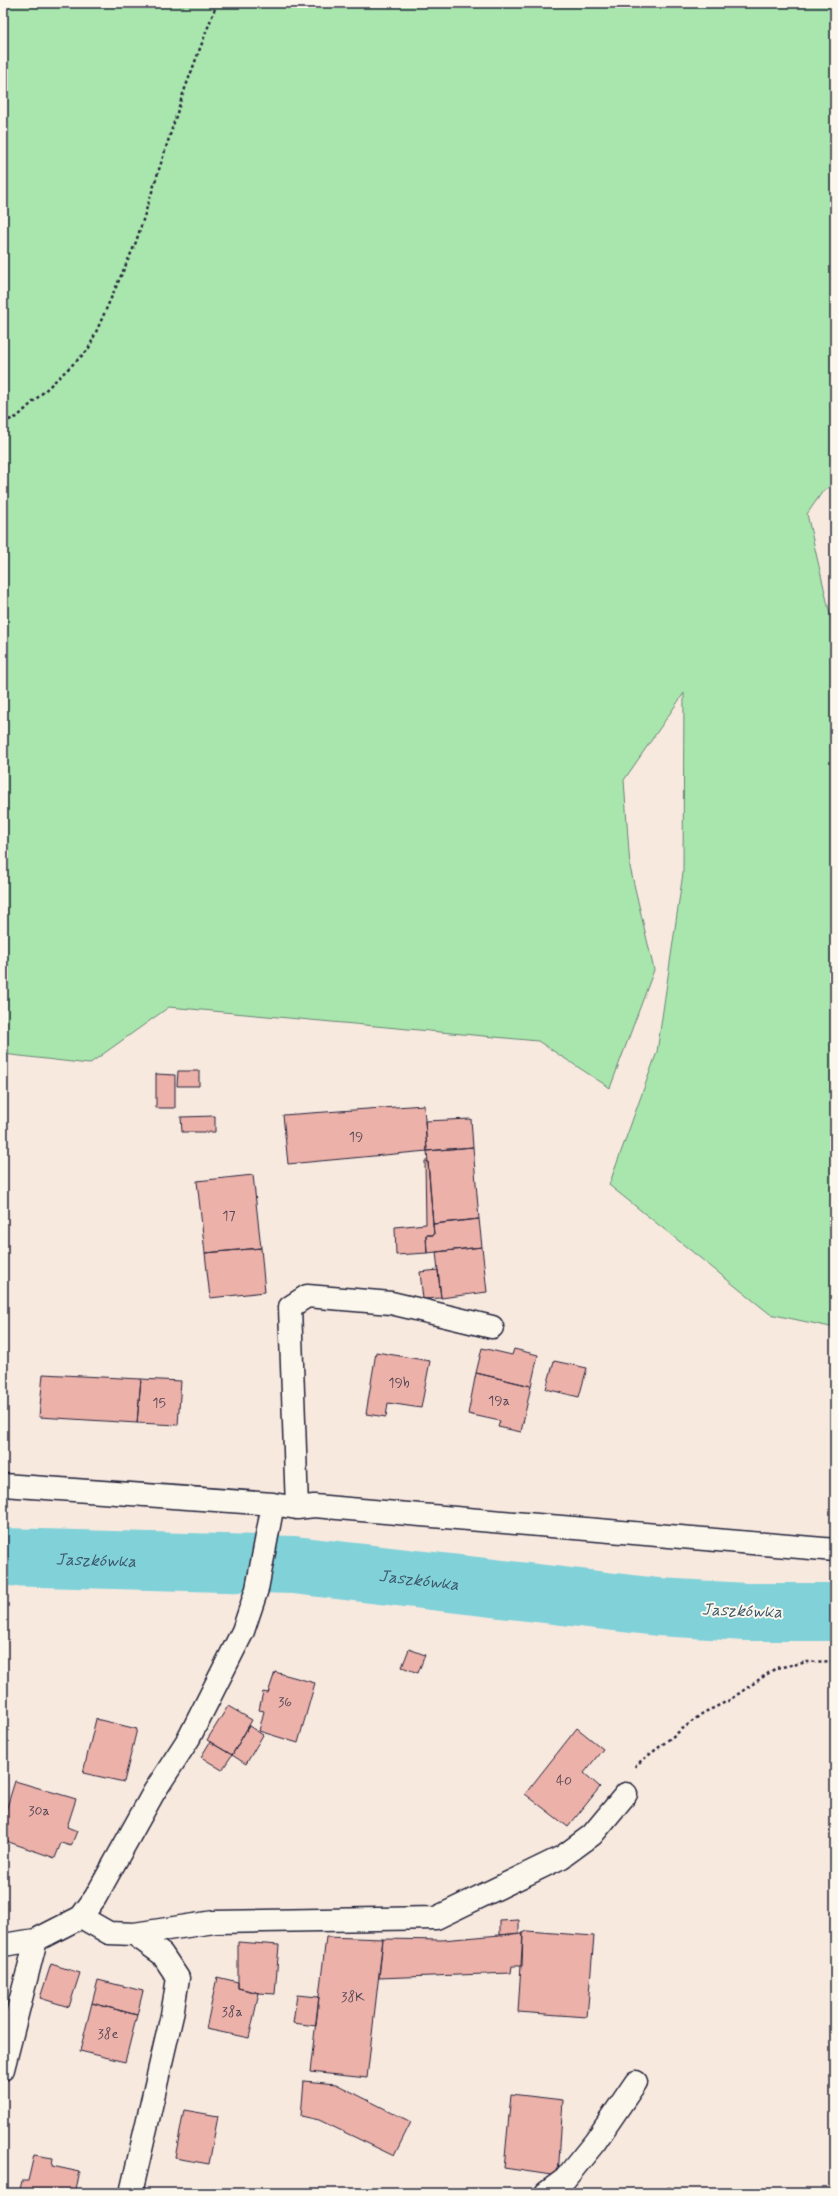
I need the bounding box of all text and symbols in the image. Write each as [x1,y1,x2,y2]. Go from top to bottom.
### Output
house number: 19 [349,1128,363,1146]
house number: 17 [222,1207,236,1225]
house number: 19b [388,1374,410,1392]
house number: 19a [488,1392,510,1410]
house number: 15 [152,1394,166,1412]
water label: Jaszkówka [55,1548,137,1573]
water label: Jaszkówka [378,1565,461,1596]
water label: Jaszkówka [701,1599,783,1623]
house number: 36 [278,1693,292,1711]
house number: 40 [556,1772,572,1790]
house number: 30a [28,1802,50,1820]
house number: 38K [341,1988,365,2006]
house number: 38a [221,2003,243,2021]
house number: 38e [98,2025,119,2043]

